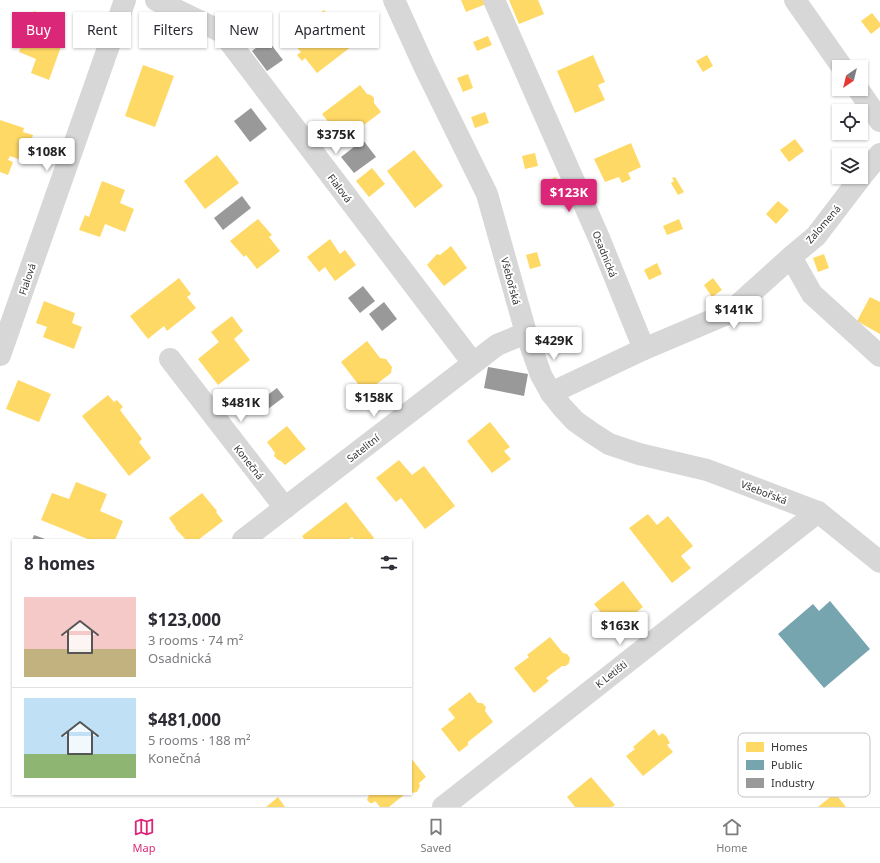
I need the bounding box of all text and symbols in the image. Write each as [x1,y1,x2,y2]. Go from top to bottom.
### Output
chip: Buy [12,12,65,48]
chip: Rent [73,12,131,48]
chip: Filters [139,12,207,48]
chip: New [215,12,272,48]
chip: Apartment [280,12,379,48]
north arrow [832,60,868,96]
map controls [832,60,868,184]
button: locate [832,104,868,140]
pin: $375K [308,121,364,155]
text: $375K [317,125,355,143]
pin: $108K [19,138,75,172]
text: $108K [28,142,66,160]
button: layers [832,148,868,184]
street label: Fialová [325,171,355,205]
pin: $123K [541,179,597,213]
text: $123K [550,183,588,201]
street label: Zalomená [802,202,844,246]
street label: Osadnická [589,229,621,279]
street label: Všebořská [498,256,524,306]
street label: Fialová [15,261,39,297]
pin: $141K [706,296,762,330]
text: $141K [715,300,753,318]
pin: $429K [526,327,582,361]
text: $429K [535,331,573,349]
pin: $158K [346,384,402,418]
text: $158K [355,388,393,406]
pin: $481K [213,389,269,423]
text: $481K [222,393,260,411]
street label: Satelitní [344,431,383,465]
street label: Konečná [231,442,267,482]
street label: Všebořská [739,477,789,507]
text: 8 homes [24,552,95,575]
icon: filters [378,552,400,574]
text: $123,000 [148,608,221,631]
pin: $163K [592,612,648,646]
icon: home [56,613,104,661]
text: $163K [601,616,639,634]
text: 3 rooms · 74 m² [148,631,243,649]
text: Osadnická [148,649,212,667]
street label: K Letišti [592,657,630,691]
text: $481,000 [148,708,221,731]
icon: home [56,714,104,762]
text: 5 rooms · 188 m² [148,731,251,749]
legend [738,733,870,797]
text: Homes [771,739,808,754]
text: Konečná [148,749,201,767]
text: Public [771,757,802,772]
text: Industry [771,775,815,790]
tab: Map [133,816,155,855]
tab: Saved [420,816,451,855]
tab: Home [716,816,748,855]

